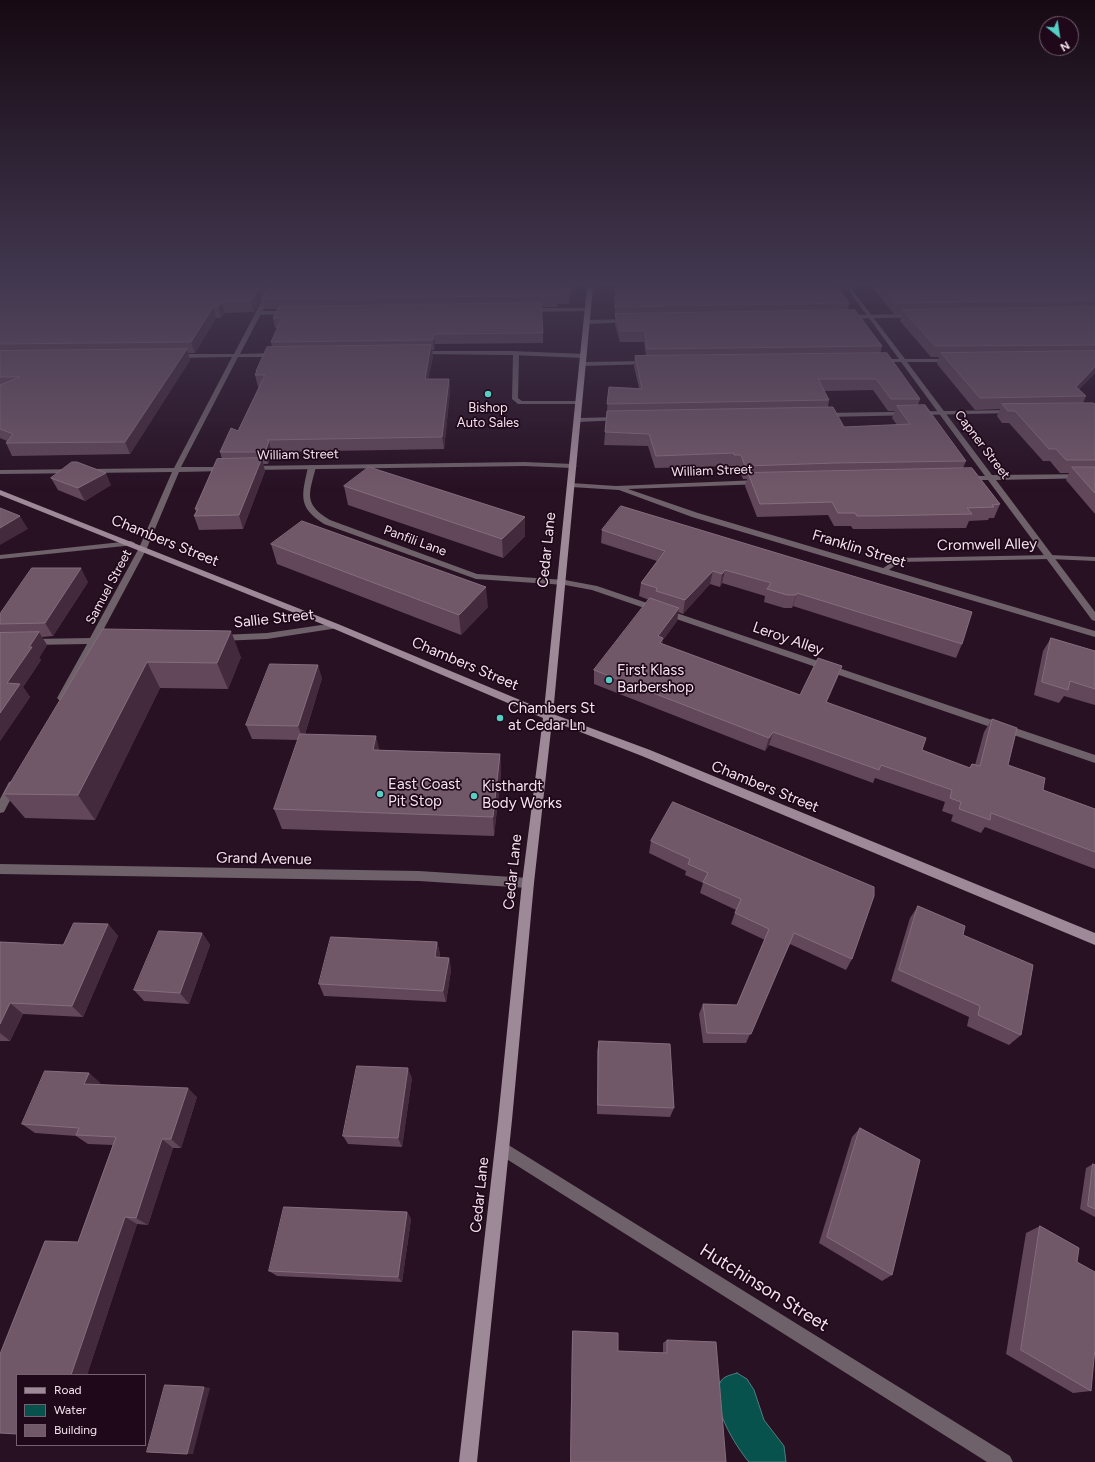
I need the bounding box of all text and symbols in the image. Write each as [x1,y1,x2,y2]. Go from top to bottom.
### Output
north arrow [1039,16,1079,56]
text: N [1058,38,1072,54]
marker: Bishop Auto Sales [483,389,493,399]
place label: Bishop Auto Sales [457,400,519,431]
street label: Capner Street [951,408,1013,482]
street label: William Street [257,446,339,464]
street label: William Street [671,462,753,480]
street label: Chambers Street [109,511,221,571]
street label: Cedar Lane [534,511,560,589]
street label: Panfili Lane [381,522,449,560]
street label: Franklin Street [810,526,908,572]
street label: Cromwell Alley [937,535,1037,555]
street label: Samuel Street [83,547,135,627]
street label: Sallie Street [233,606,315,632]
street label: Leroy Alley [750,618,826,660]
street label: Chambers Street [409,633,521,695]
place label: First Klass Barbershop [617,662,694,697]
marker: First Klass Barbershop [604,675,614,685]
place label: Chambers St at Cedar Ln [508,700,595,735]
marker: Chambers St at Cedar Ln [495,713,505,723]
street label: Chambers Street [709,757,821,817]
place label: East Coast Pit Stop [388,776,461,811]
place label: Kisthardt Body Works [482,778,562,813]
marker: East Coast Pit Stop [375,789,385,799]
marker: Kisthardt Body Works [469,791,479,801]
street label: Cedar Lane [500,833,526,911]
street label: Grand Avenue [216,849,312,869]
street label: Cedar Lane [467,1156,493,1234]
street label: Hutchinson Street [696,1240,832,1336]
legend [16,1374,146,1446]
text: Road [54,1383,82,1397]
text: Water [54,1403,86,1417]
text: Building [54,1423,97,1437]

